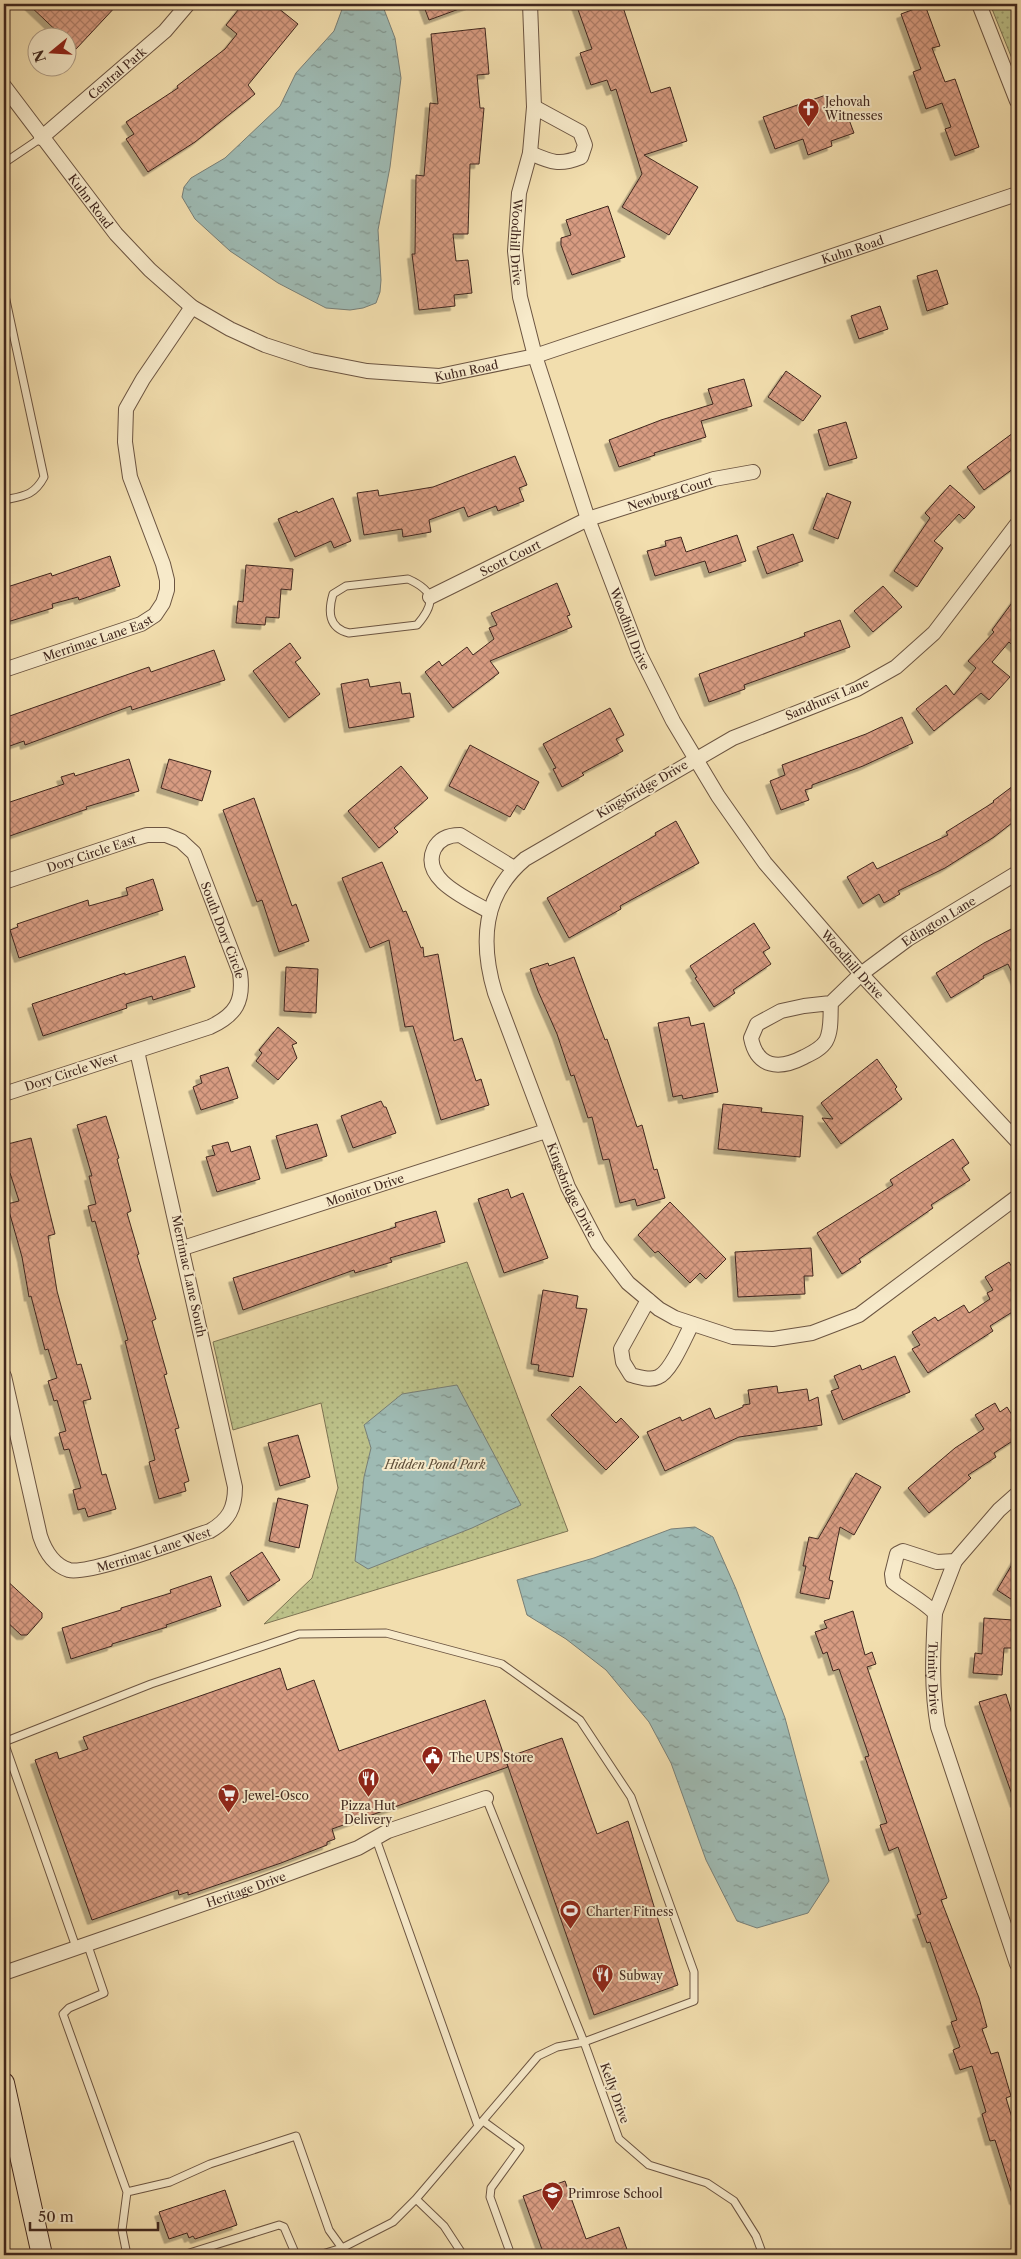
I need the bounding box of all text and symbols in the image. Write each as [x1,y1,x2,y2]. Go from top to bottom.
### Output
north arrow [28,28,78,78]
street label: Central Park [85,43,150,102]
text: N [29,47,50,65]
place label: Jehovah Witnesses [823,94,883,123]
church icon: Jehovah Witnesses [797,96,821,127]
street label: Kuhn Road [65,171,117,232]
street label: Woodhill Drive [507,197,526,286]
street label: Kuhn Road [819,232,886,267]
street label: Kuhn Road [433,356,500,384]
street label: Newburg Court [625,472,715,514]
street label: Scott Court [477,536,543,579]
street label: Woodhill Drive [607,585,654,672]
street label: Merrimac Lane East [41,611,156,664]
street label: Sandhurst Lane [783,675,871,723]
street label: Kingsbridge Drive [594,757,690,821]
street label: Dory Circle East [45,831,138,875]
street label: South Dory Circle [198,879,248,980]
street label: Edington Lane [898,892,978,949]
street label: Woodhill Drive [818,926,888,1002]
street label: Dory Circle West [23,1050,120,1094]
street label: Kingsbridge Drive [544,1140,601,1240]
street label: Monitor Drive [324,1170,406,1209]
street label: Merrimac Lane South [169,1213,209,1339]
park label: Hidden Pond Park [384,1457,486,1472]
street label: Merrimac Lane West [95,1524,213,1574]
street label: Trinity Drive [926,1641,943,1716]
public building icon: The UPS Store [421,1745,445,1776]
place label: The UPS Store [449,1750,534,1765]
restaurant icon: Pizza Hut Delivery [356,1766,380,1797]
supermarket icon: Jewel-Osco [216,1783,240,1814]
place label: Jewel-Osco [242,1788,309,1803]
place label: Pizza Hut Delivery [340,1798,396,1827]
street label: Heritage Drive [204,1868,288,1910]
sports icon: Charter Fitness [558,1899,582,1930]
place label: Charter Fitness [586,1904,673,1919]
restaurant icon: Subway [591,1963,615,1994]
place label: Subway [619,1968,663,1983]
street label: Kelly Drive [597,2061,633,2126]
school or university icon: Primrose School [540,2181,564,2212]
place label: Primrose School [568,2186,663,2201]
scale bar [30,2199,158,2231]
text: 50 m [38,2207,74,2226]

